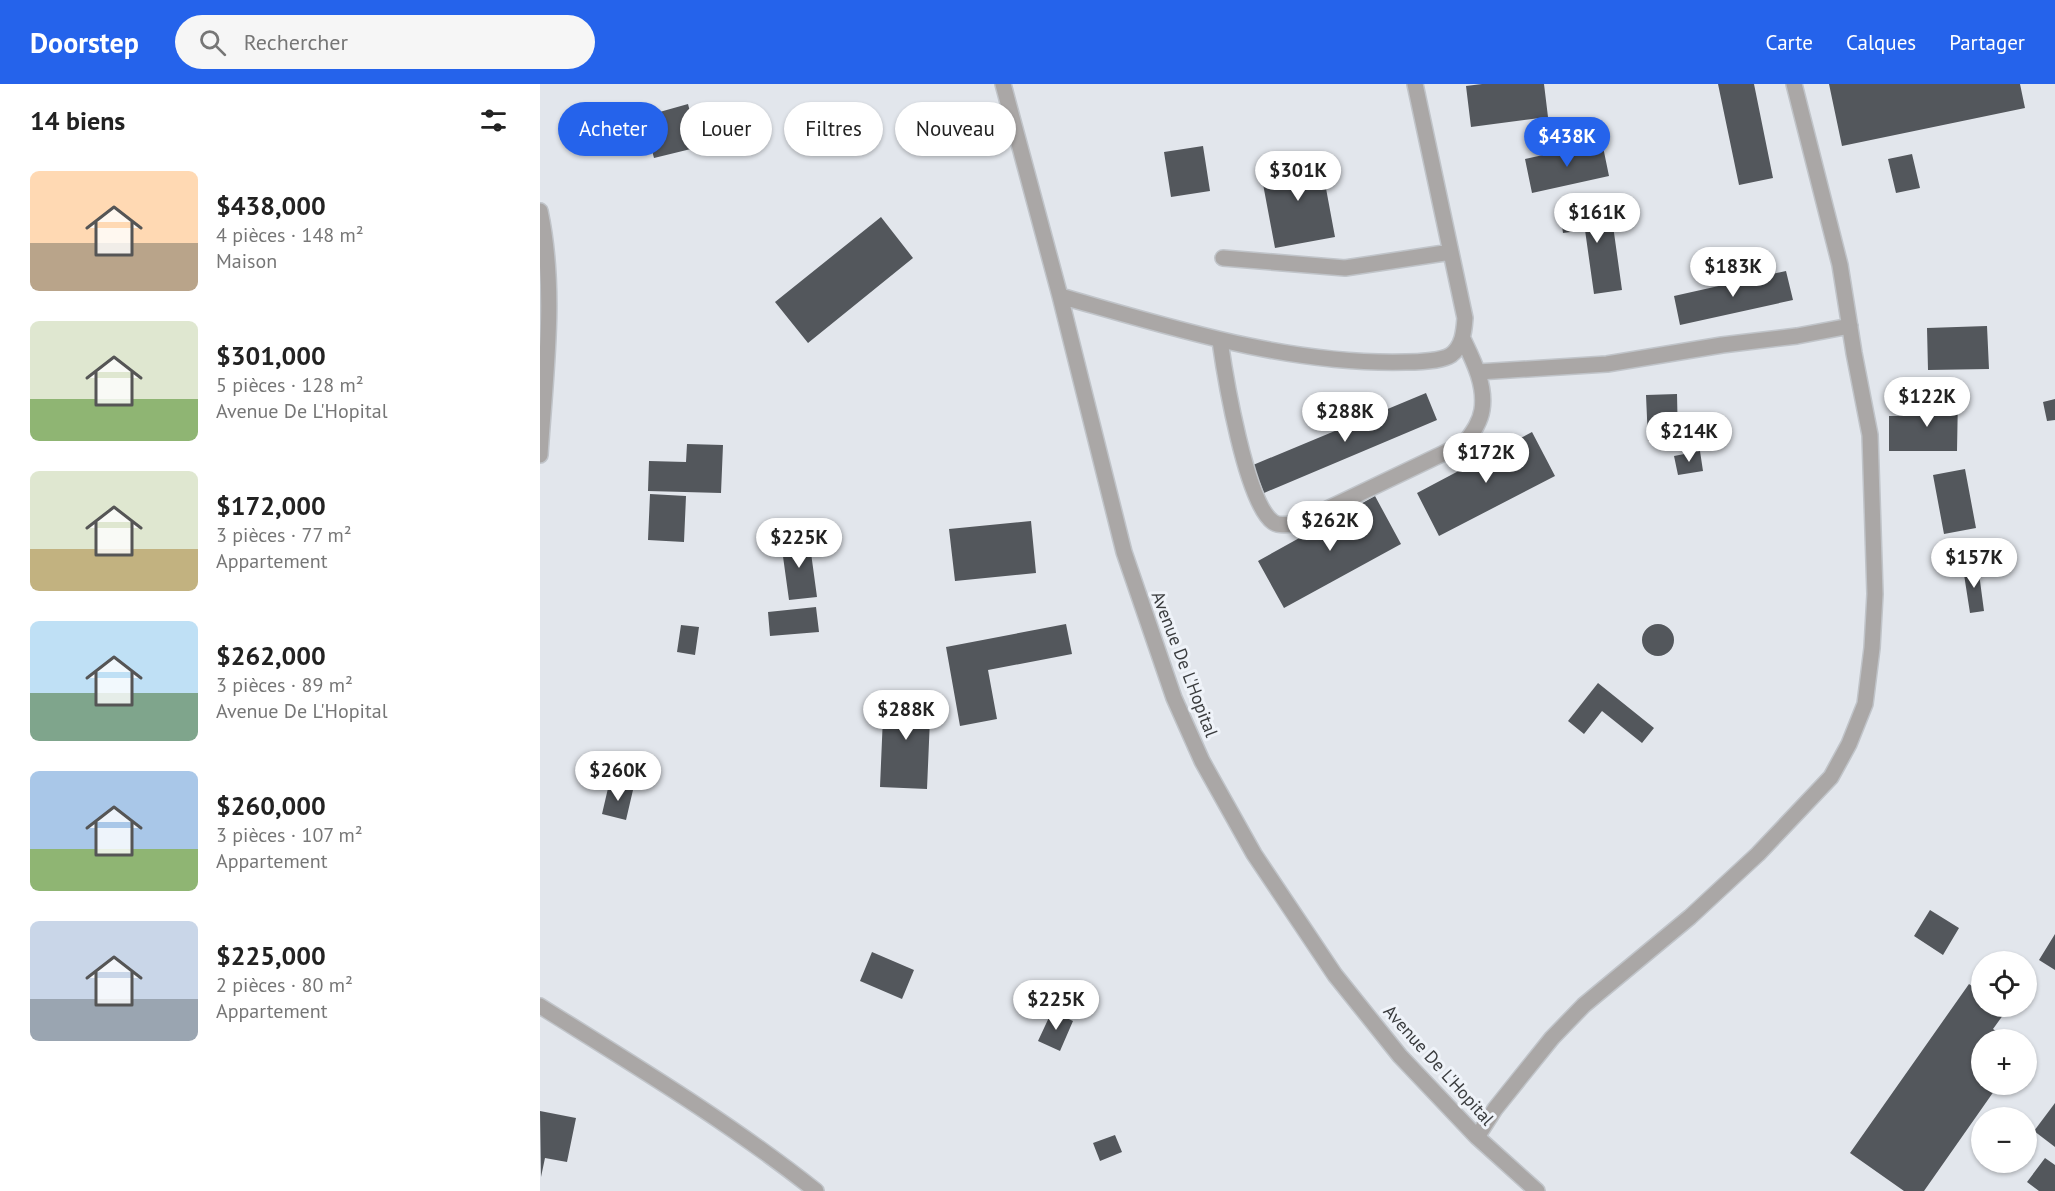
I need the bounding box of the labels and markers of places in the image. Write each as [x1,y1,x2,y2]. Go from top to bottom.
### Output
pin: $438K [1525,117,1609,168]
pin: $301K [1256,151,1340,202]
pin: $161K [1555,193,1639,244]
pin: $183K [1691,247,1775,298]
pin: $122K [1885,377,1969,428]
pin: $288K [1303,392,1387,443]
pin: $214K [1647,412,1731,463]
pin: $172K [1444,433,1528,484]
pin: $262K [1288,501,1372,552]
pin: $225K [757,518,841,569]
pin: $157K [1932,538,2016,589]
pin: $288K [864,690,948,741]
pin: $260K [576,751,660,802]
pin: $225K [1014,980,1098,1031]

